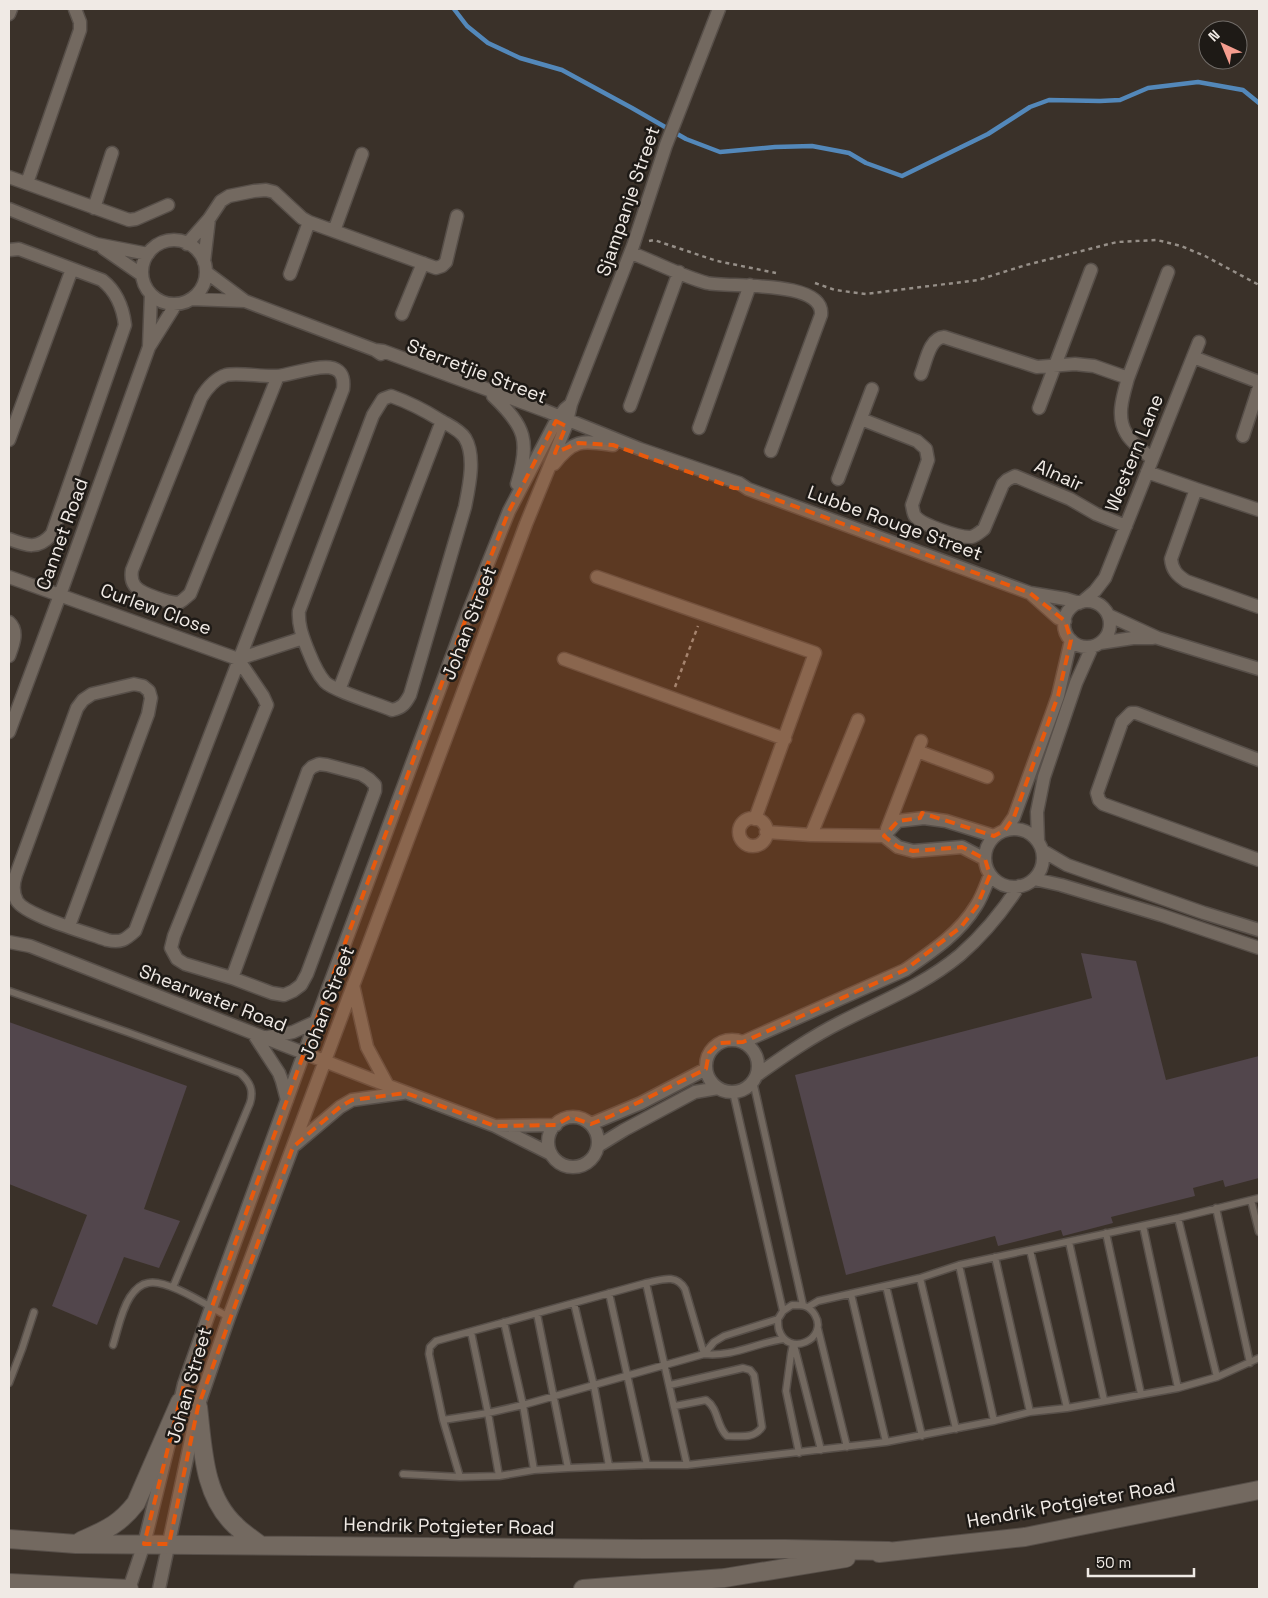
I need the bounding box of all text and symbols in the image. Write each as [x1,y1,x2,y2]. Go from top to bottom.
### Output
north arrow [1198,20,1248,70]
text: N [1204,26,1224,45]
street label: Sjampanje Street [591,123,665,279]
street label: Sterretjie Street [403,333,551,409]
street label: Western Lane [1099,390,1169,516]
street label: Alnair [1031,453,1087,497]
street label: Cannet Road [30,474,94,594]
street label: Lubbe Rouge Street [804,480,986,566]
street label: Johan Street [436,563,502,683]
street label: Curlew Close [97,577,215,641]
street label: Johan Street [294,943,360,1063]
street label: Shearwater Road [136,958,290,1038]
street label: Johan Street [160,1324,218,1446]
street label: Hendrik Potgieter Road [965,1472,1177,1534]
street label: Hendrik Potgieter Road [343,1512,555,1540]
scale bar [1088,1546,1194,1578]
text: 50 m [1096,1553,1131,1572]

